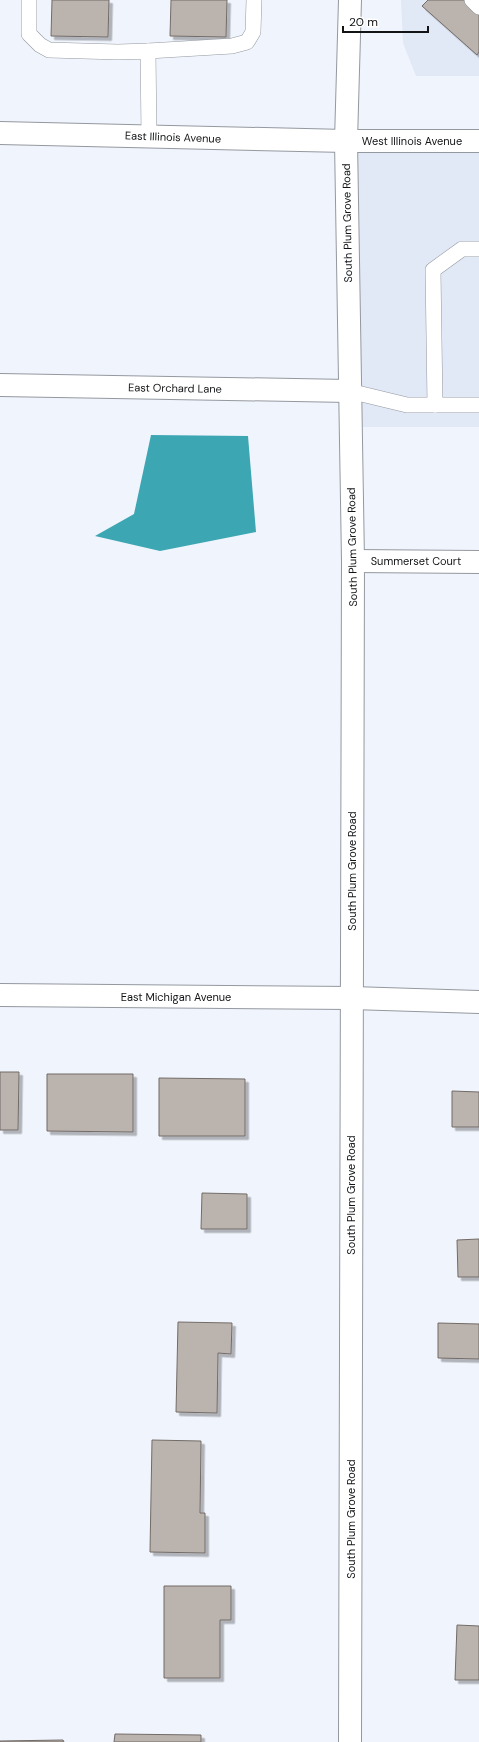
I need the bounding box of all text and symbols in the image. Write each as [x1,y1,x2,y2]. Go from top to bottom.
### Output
scale bar [343,8,428,34]
text: 20 m [349,14,378,30]
street label: East Illinois Avenue [125,128,221,146]
street label: West Illinois Avenue [362,134,462,148]
street label: South Plum Grove Road [339,163,355,283]
street label: East Orchard Lane [128,380,222,396]
street label: South Plum Grove Road [344,487,360,607]
street label: Summerset Court [371,554,461,568]
street label: South Plum Grove Road [345,811,359,931]
street label: East Michigan Avenue [121,990,231,1004]
street label: South Plum Grove Road [344,1135,358,1255]
street label: South Plum Grove Road [344,1459,358,1579]

